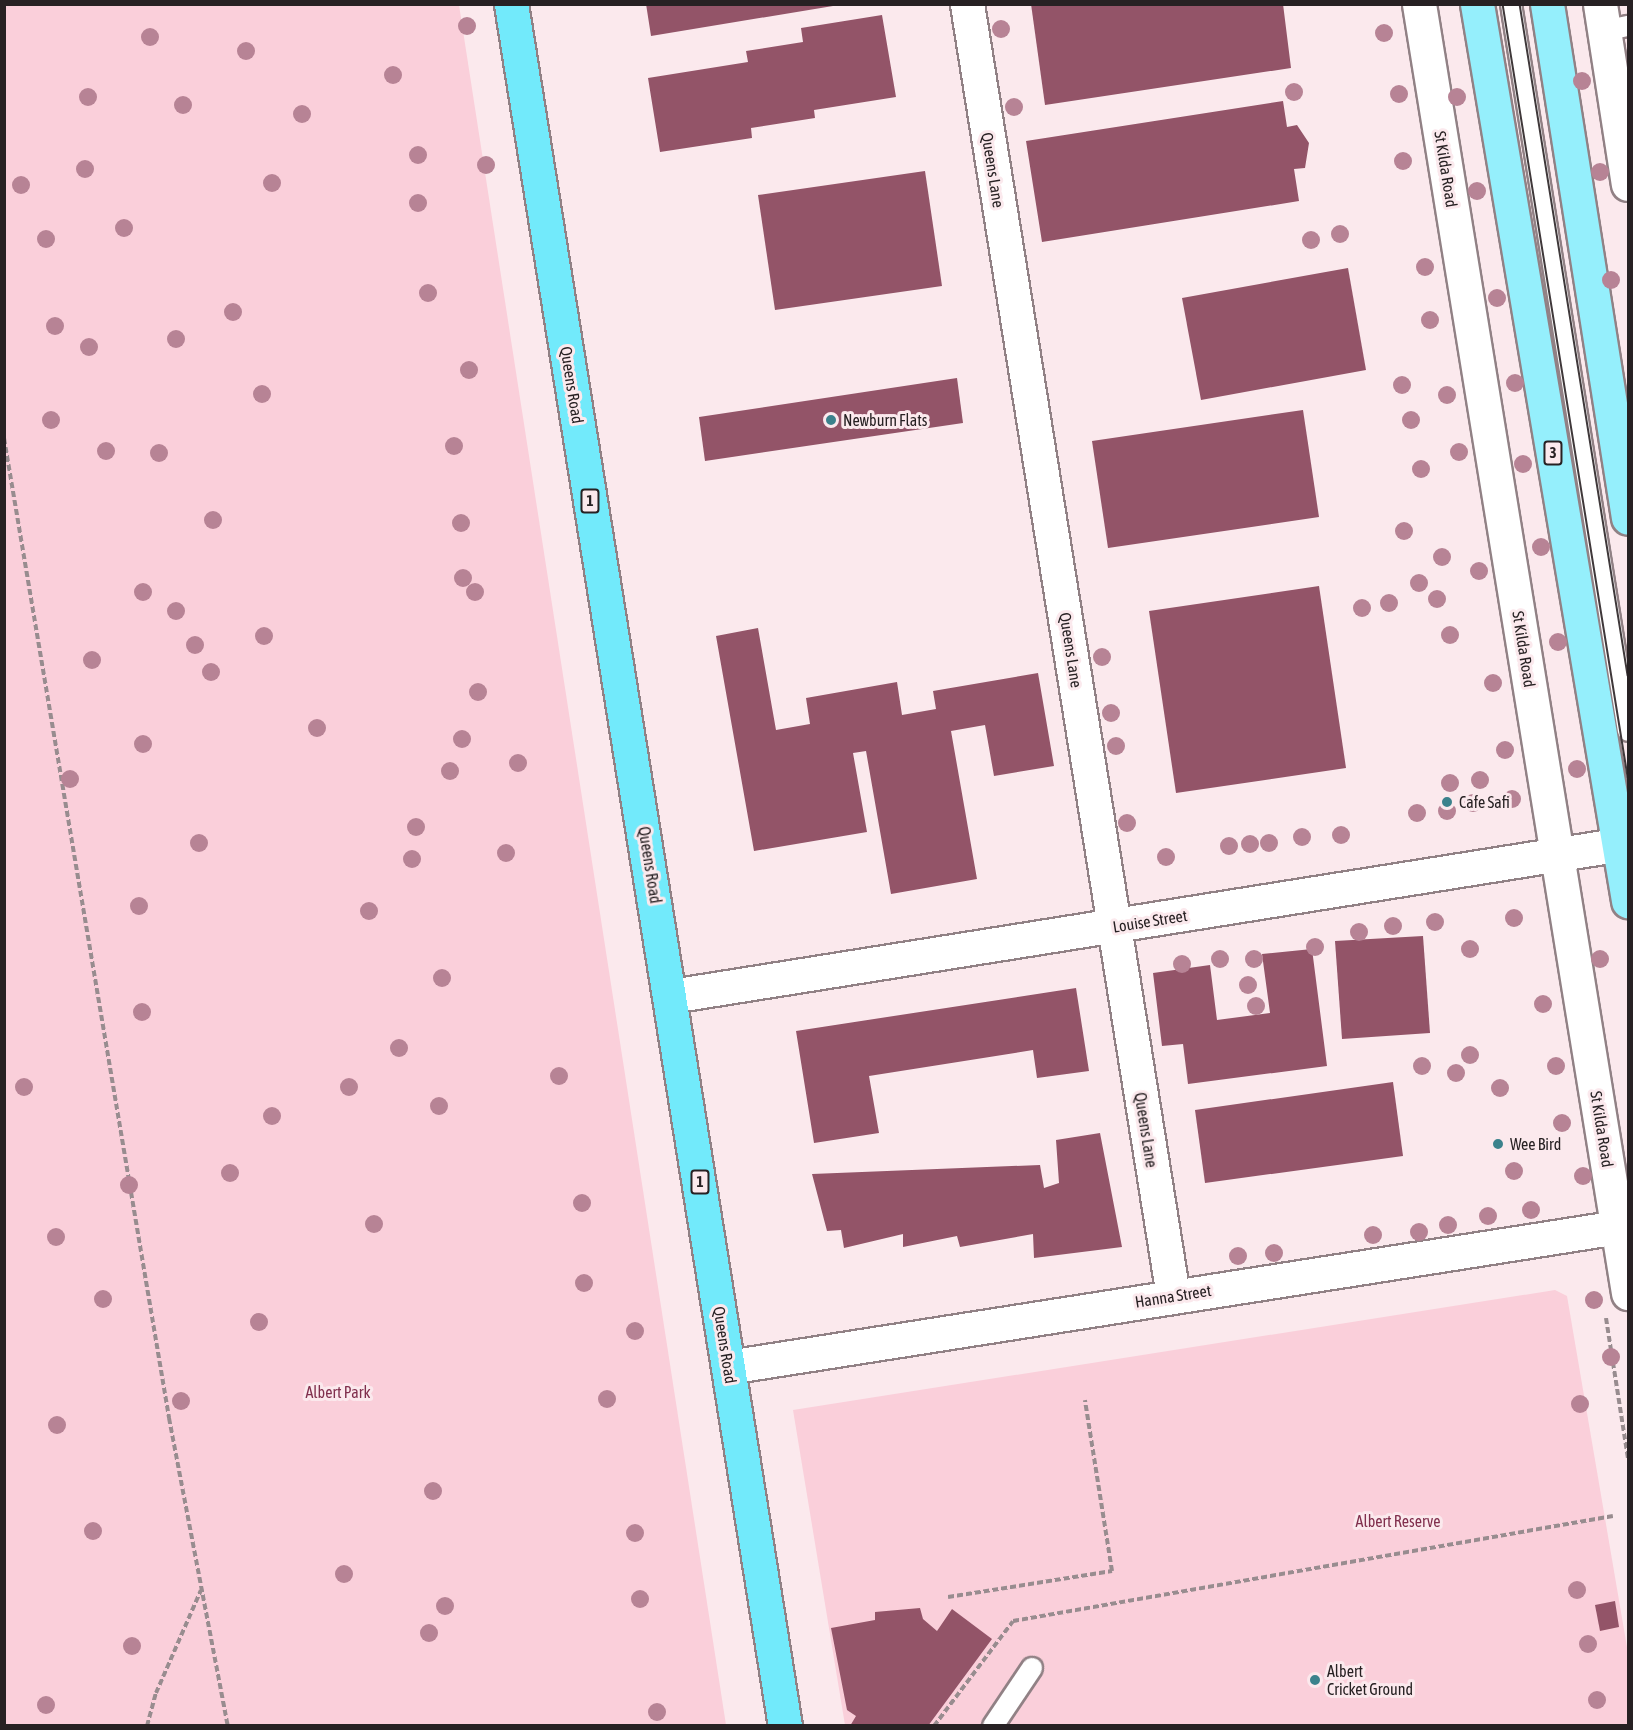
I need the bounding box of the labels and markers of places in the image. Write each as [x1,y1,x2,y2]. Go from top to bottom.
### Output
place label: Newburn Flats [843,410,927,430]
marker: Newburn Flats [824,413,838,427]
place label: Cafe Safi [1459,792,1510,812]
marker: Cafe Safi [1440,795,1454,809]
place label: Wee Bird [1510,1134,1561,1154]
marker: Wee Bird [1491,1137,1505,1151]
place label: Albert Cricket Ground [1327,1661,1413,1699]
marker: Albert Cricket Ground [1308,1673,1322,1687]

